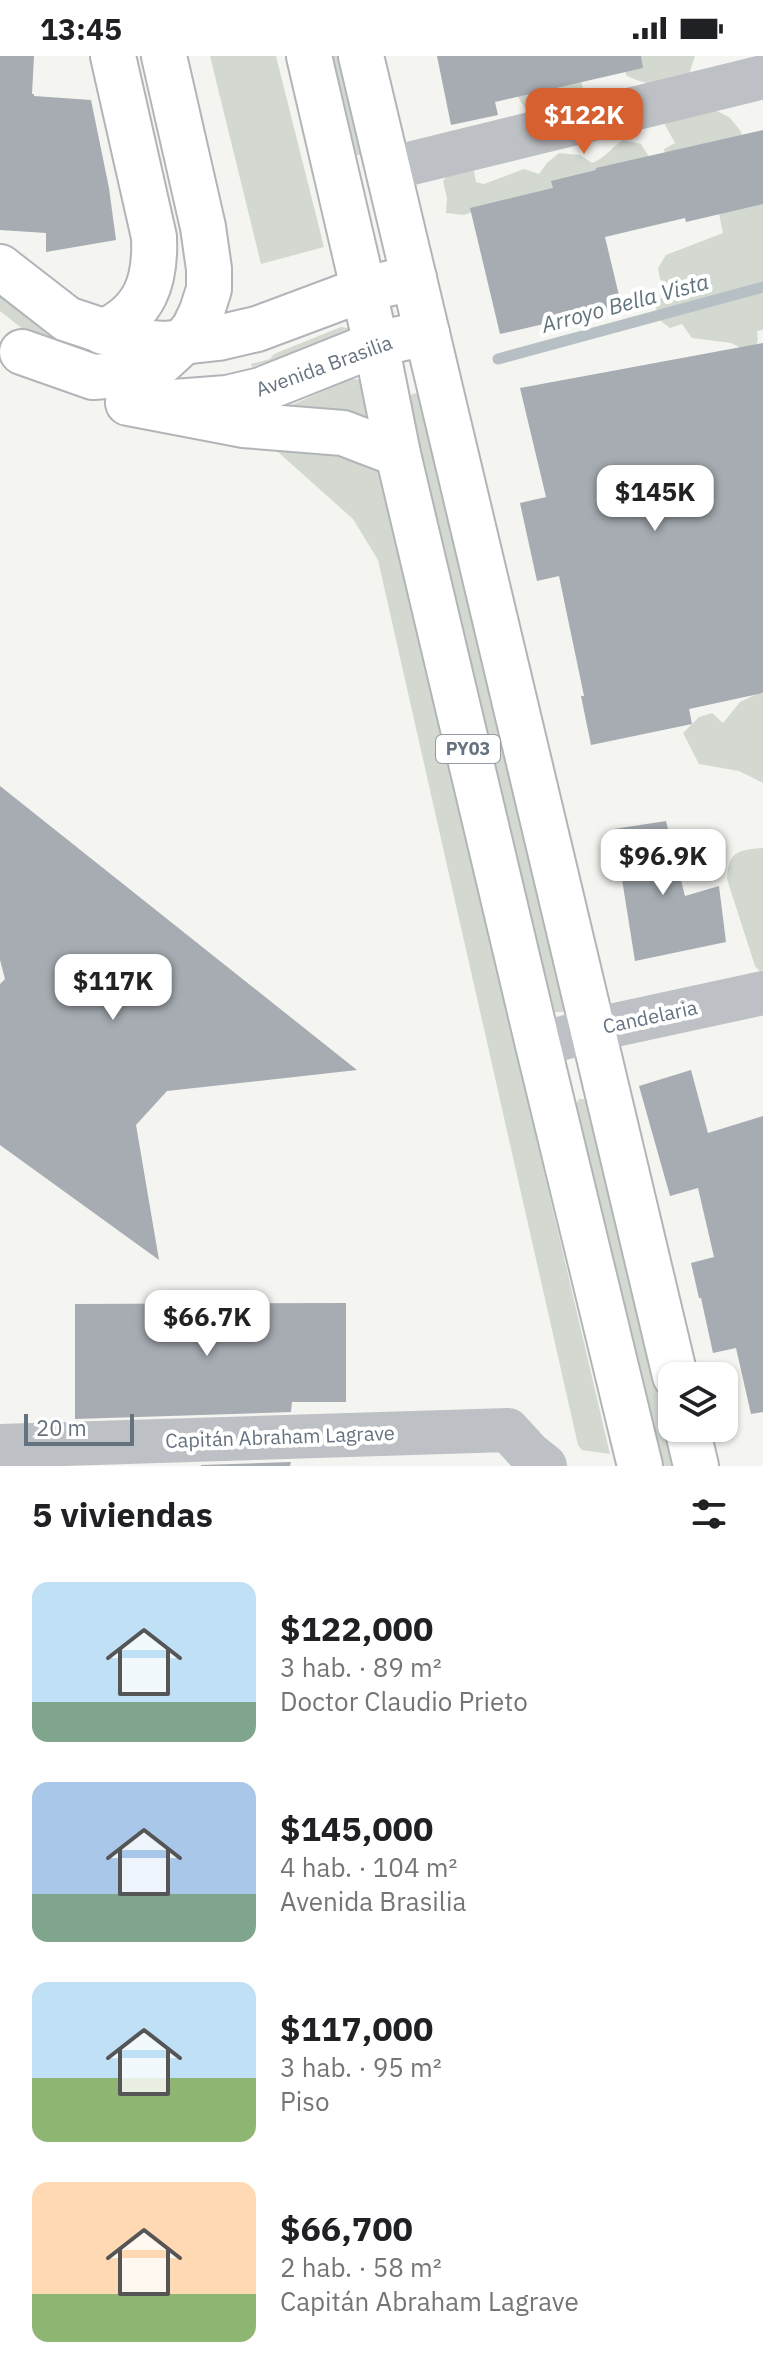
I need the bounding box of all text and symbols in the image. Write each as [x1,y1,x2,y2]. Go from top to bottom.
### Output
text: 13:45 [40,9,122,48]
pin: $122K [528,88,640,156]
text: $122K [544,97,624,131]
water label: Arroyo Bella Vista [537,266,712,339]
street label: Avenida Brasilia [252,328,396,403]
pin: $145K [599,465,711,533]
text: $145K [615,474,695,508]
road number: PY03 [436,735,500,763]
pin: $96.9K [598,829,728,897]
text: $96.9K [619,838,707,872]
pin: $117K [57,954,169,1022]
text: $117K [73,963,153,997]
street label: Candelaria [600,993,700,1040]
pin: $66.7K [142,1290,272,1358]
text: $66.7K [163,1299,251,1333]
map controls [658,1362,738,1442]
button: layers [658,1362,738,1442]
scale bar [24,1410,134,1446]
text: 20 m [36,1413,87,1442]
street label: Capitán Abraham Lagrave [165,1419,395,1454]
text: 5 viviendas [32,1492,213,1536]
icon: filters [687,1492,731,1536]
text: $122,000 [280,1606,433,1650]
icon: home [96,1614,192,1710]
text: 3 hab. · 89 m² [280,1650,442,1684]
text: Doctor Claudio Prieto [280,1684,528,1718]
text: $145,000 [280,1806,433,1850]
icon: home [96,1814,192,1910]
text: 4 hab. · 104 m² [280,1850,457,1884]
text: Avenida Brasilia [280,1884,466,1918]
text: $117,000 [280,2006,433,2050]
icon: home [96,2014,192,2110]
text: 3 hab. · 95 m² [280,2050,442,2084]
text: Piso [280,2084,329,2118]
text: $66,700 [280,2206,413,2250]
icon: home [96,2214,192,2310]
text: 2 hab. · 58 m² [280,2250,442,2284]
text: Capitán Abraham Lagrave [280,2284,579,2318]

